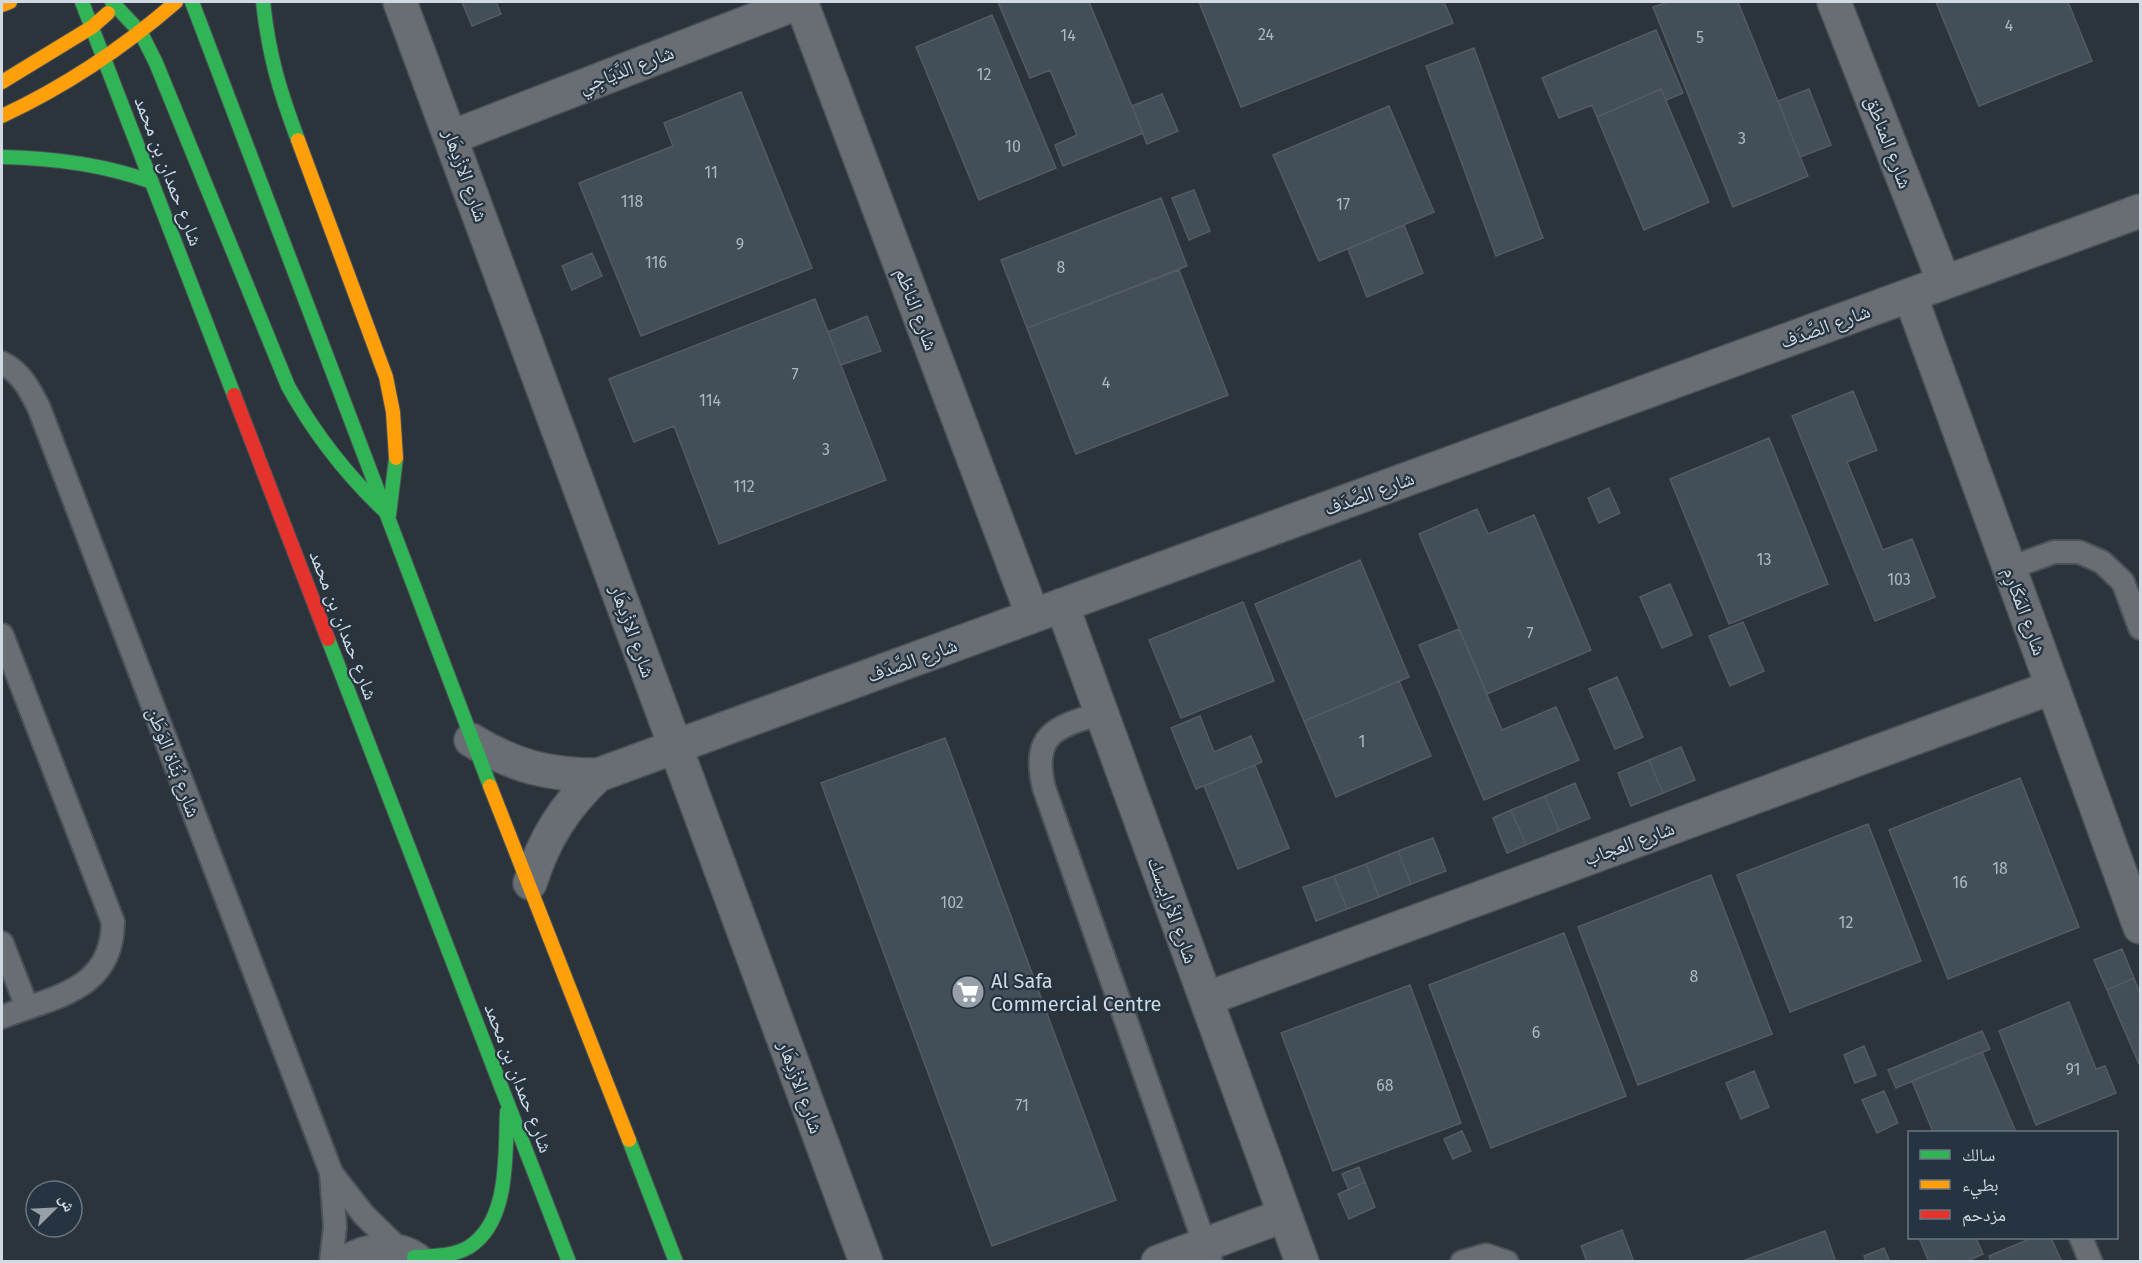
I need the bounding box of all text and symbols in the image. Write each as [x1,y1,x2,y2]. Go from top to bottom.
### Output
house number: 4 [2005,16,2014,35]
house number: 24 [1258,25,1274,44]
house number: 14 [1060,26,1076,45]
house number: 5 [1696,28,1704,47]
street label: شارع الدَّيَاجِي [575,40,679,102]
house number: 12 [977,65,991,84]
street label: شارع المناطق [1859,92,1918,192]
street label: شارع حمدان بن محمد [129,93,209,250]
street label: شارع الازْدِهَار [437,124,494,225]
house number: 3 [1738,129,1746,148]
house number: 10 [1005,137,1021,156]
house number: 11 [704,163,718,182]
house number: 118 [621,192,643,211]
house number: 17 [1336,195,1350,214]
house number: 9 [736,235,744,254]
house number: 116 [645,253,667,272]
house number: 8 [1057,258,1066,277]
street label: شارع الناظم [888,264,944,355]
street label: شارع الصَّدَف [1777,299,1874,354]
house number: 7 [791,365,799,384]
house number: 4 [1102,373,1111,392]
house number: 114 [699,391,722,410]
house number: 3 [822,440,830,459]
street label: شارع الصَّدَف [1321,466,1418,521]
house number: 112 [733,477,755,496]
street label: شارع حمدان بن محمد [304,547,384,704]
house number: 13 [1757,550,1771,569]
street label: شارع المَكَارِم [1995,564,2052,660]
house number: 103 [1887,570,1911,589]
street label: شارع الازْدِهَار [604,580,661,681]
house number: 7 [1526,624,1534,643]
street label: شارع الصَّدَف [864,633,961,688]
street label: شارع بُنَاة الوَطَن [141,703,206,821]
house number: 1 [1359,732,1365,751]
street label: شارع العجاب [1581,816,1678,871]
street label: شارع الأرابيسك [1142,853,1203,967]
house number: 18 [1992,859,2008,878]
house number: 16 [1952,873,1968,892]
house number: 102 [940,893,964,912]
house number: 12 [1839,913,1853,932]
house number: 8 [1690,967,1699,986]
place label: Al Safa Commercial Centre [991,969,1161,1016]
supermarket icon: Al Safa Commercial Centre [950,974,986,1010]
street label: شارع حمدان بن محمد [479,1000,559,1157]
house number: 6 [1532,1023,1540,1042]
street label: شارع الازْدِهَار [772,1036,829,1137]
house number: 91 [2065,1060,2081,1079]
house number: 68 [1376,1076,1394,1095]
house number: 71 [1015,1096,1029,1115]
legend [1908,1131,2118,1239]
text: سالك [1962,1144,1995,1166]
text: بطيء [1962,1174,1999,1200]
north arrow [24,1179,84,1239]
text: ش [55,1191,79,1215]
text: مزدحم [1962,1204,2006,1227]

